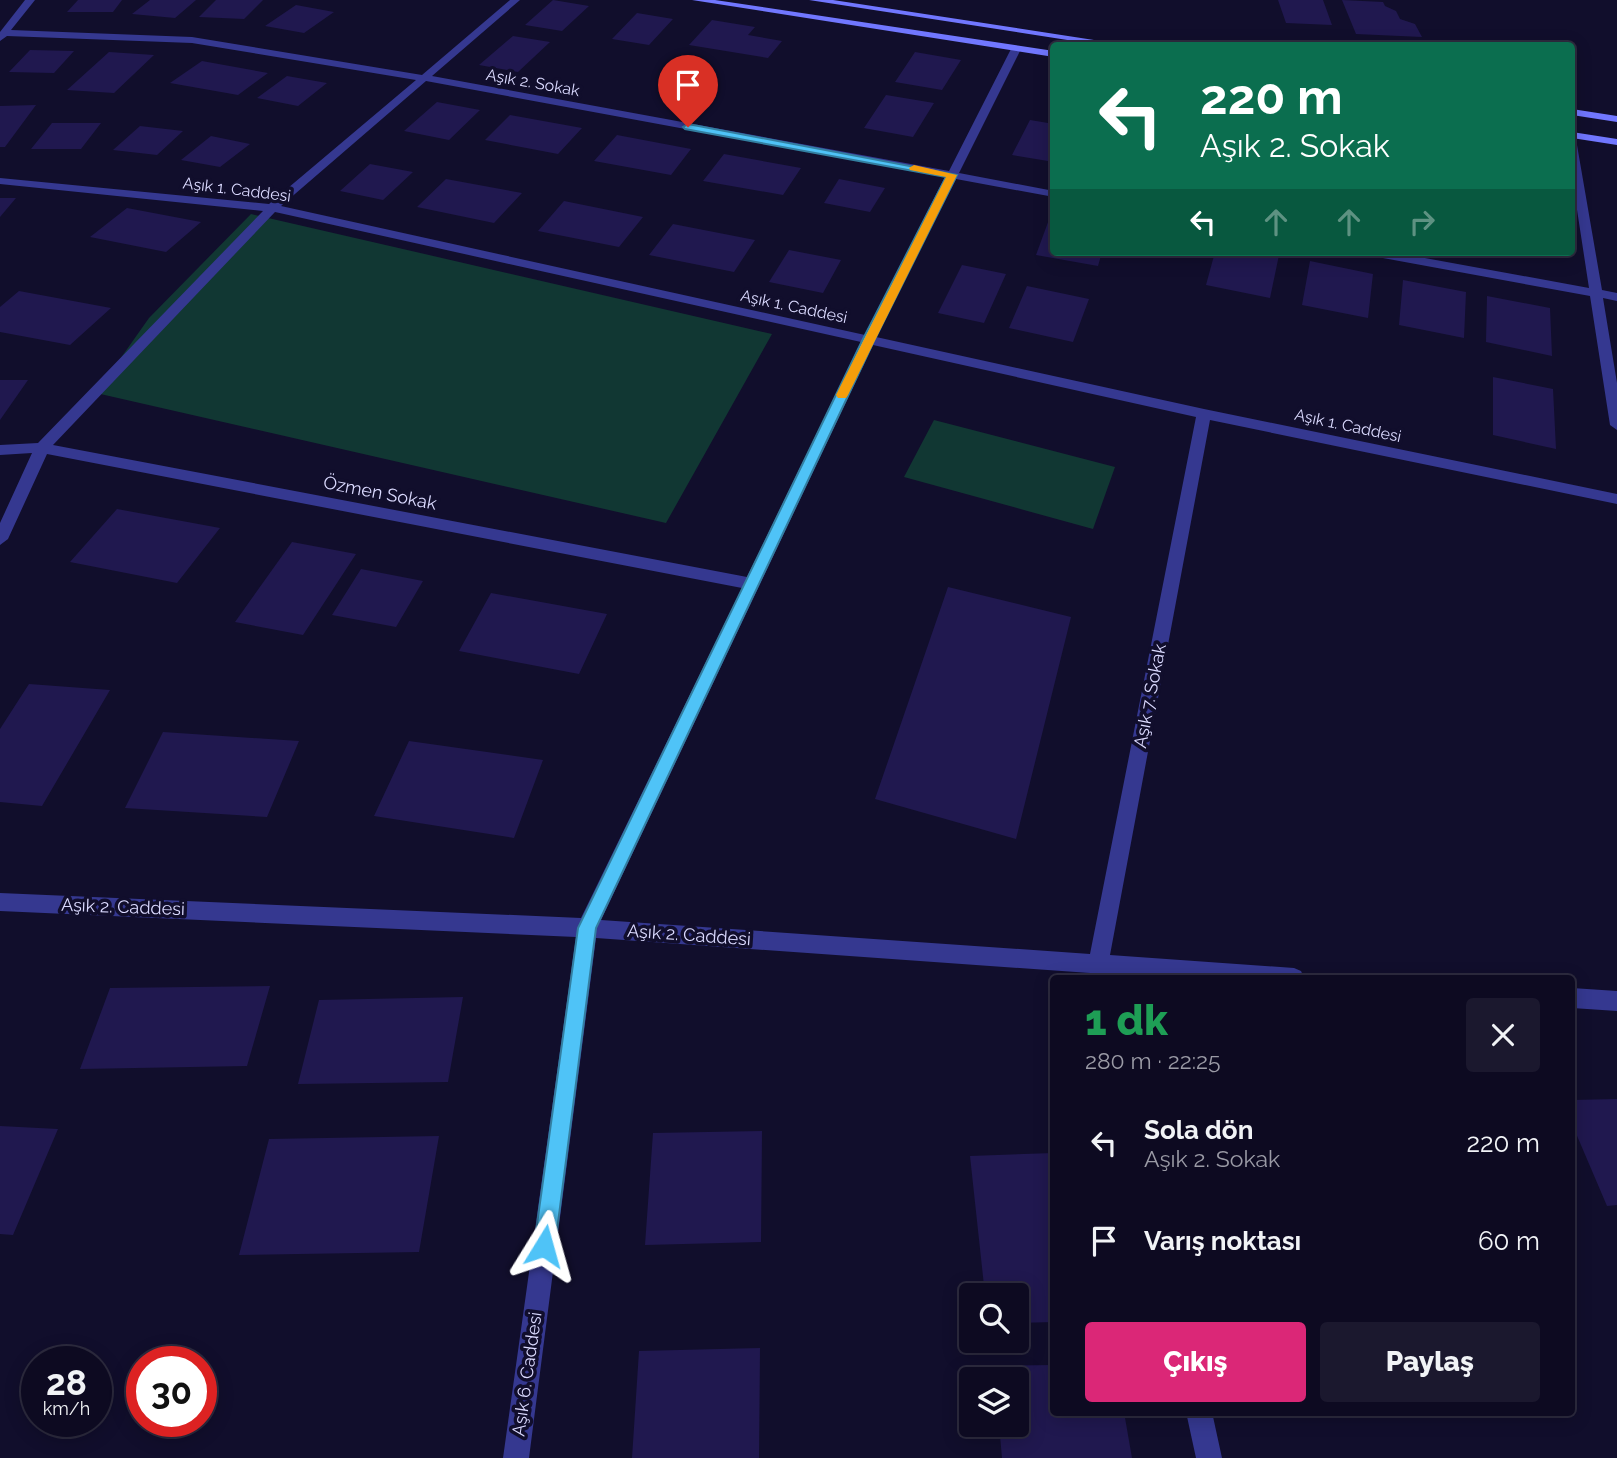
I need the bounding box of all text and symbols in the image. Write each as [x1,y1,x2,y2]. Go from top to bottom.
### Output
pin [658,55,718,127]
street label: Aşık 2. Sokak [485,65,582,100]
icon: arrive [669,66,707,104]
text: 220 m [1200,68,1343,125]
icon: left [1085,70,1176,161]
text: Aşık 2. Sokak [1200,127,1390,164]
street label: Aşık 1. Caddesi [182,173,292,206]
icon: left [1184,203,1222,241]
icon: ahead [1257,203,1295,241]
icon: ahead [1330,203,1368,241]
icon: right [1403,203,1441,241]
street label: Aşık 1. Caddesi [739,286,849,327]
street label: Aşık 1. Caddesi [1293,405,1403,446]
street label: Özmen Sokak [322,471,439,514]
street label: Aşık 7. Sokak [1129,642,1170,750]
street label: Aşık 2. Caddesi [61,894,185,919]
street label: Aşık 2. Caddesi [627,920,752,949]
text: 1 dk [1085,996,1168,1045]
button: close [1466,998,1540,1072]
text: 280 m · 22:25 [1085,1047,1221,1074]
text: Sola dön [1144,1115,1253,1145]
icon: left [1085,1124,1123,1162]
text: 220 m [1466,1128,1540,1158]
text: Aşık 2. Sokak [1144,1145,1280,1172]
position arrow [507,1209,581,1283]
icon: arrive [1085,1222,1123,1260]
text: Varış noktası [1144,1226,1301,1256]
text: 60 m [1478,1226,1540,1256]
map controls [959,1283,1029,1437]
button: search [959,1283,1029,1353]
street label: Aşık 6. Caddesi [507,1310,546,1437]
button: Çıkış [1085,1322,1306,1402]
button: Paylaş [1320,1322,1540,1402]
speed limit sign: 30 [126,1346,217,1437]
text: 28 [46,1362,87,1403]
button: layers [959,1367,1029,1437]
text: km/h [43,1398,90,1419]

